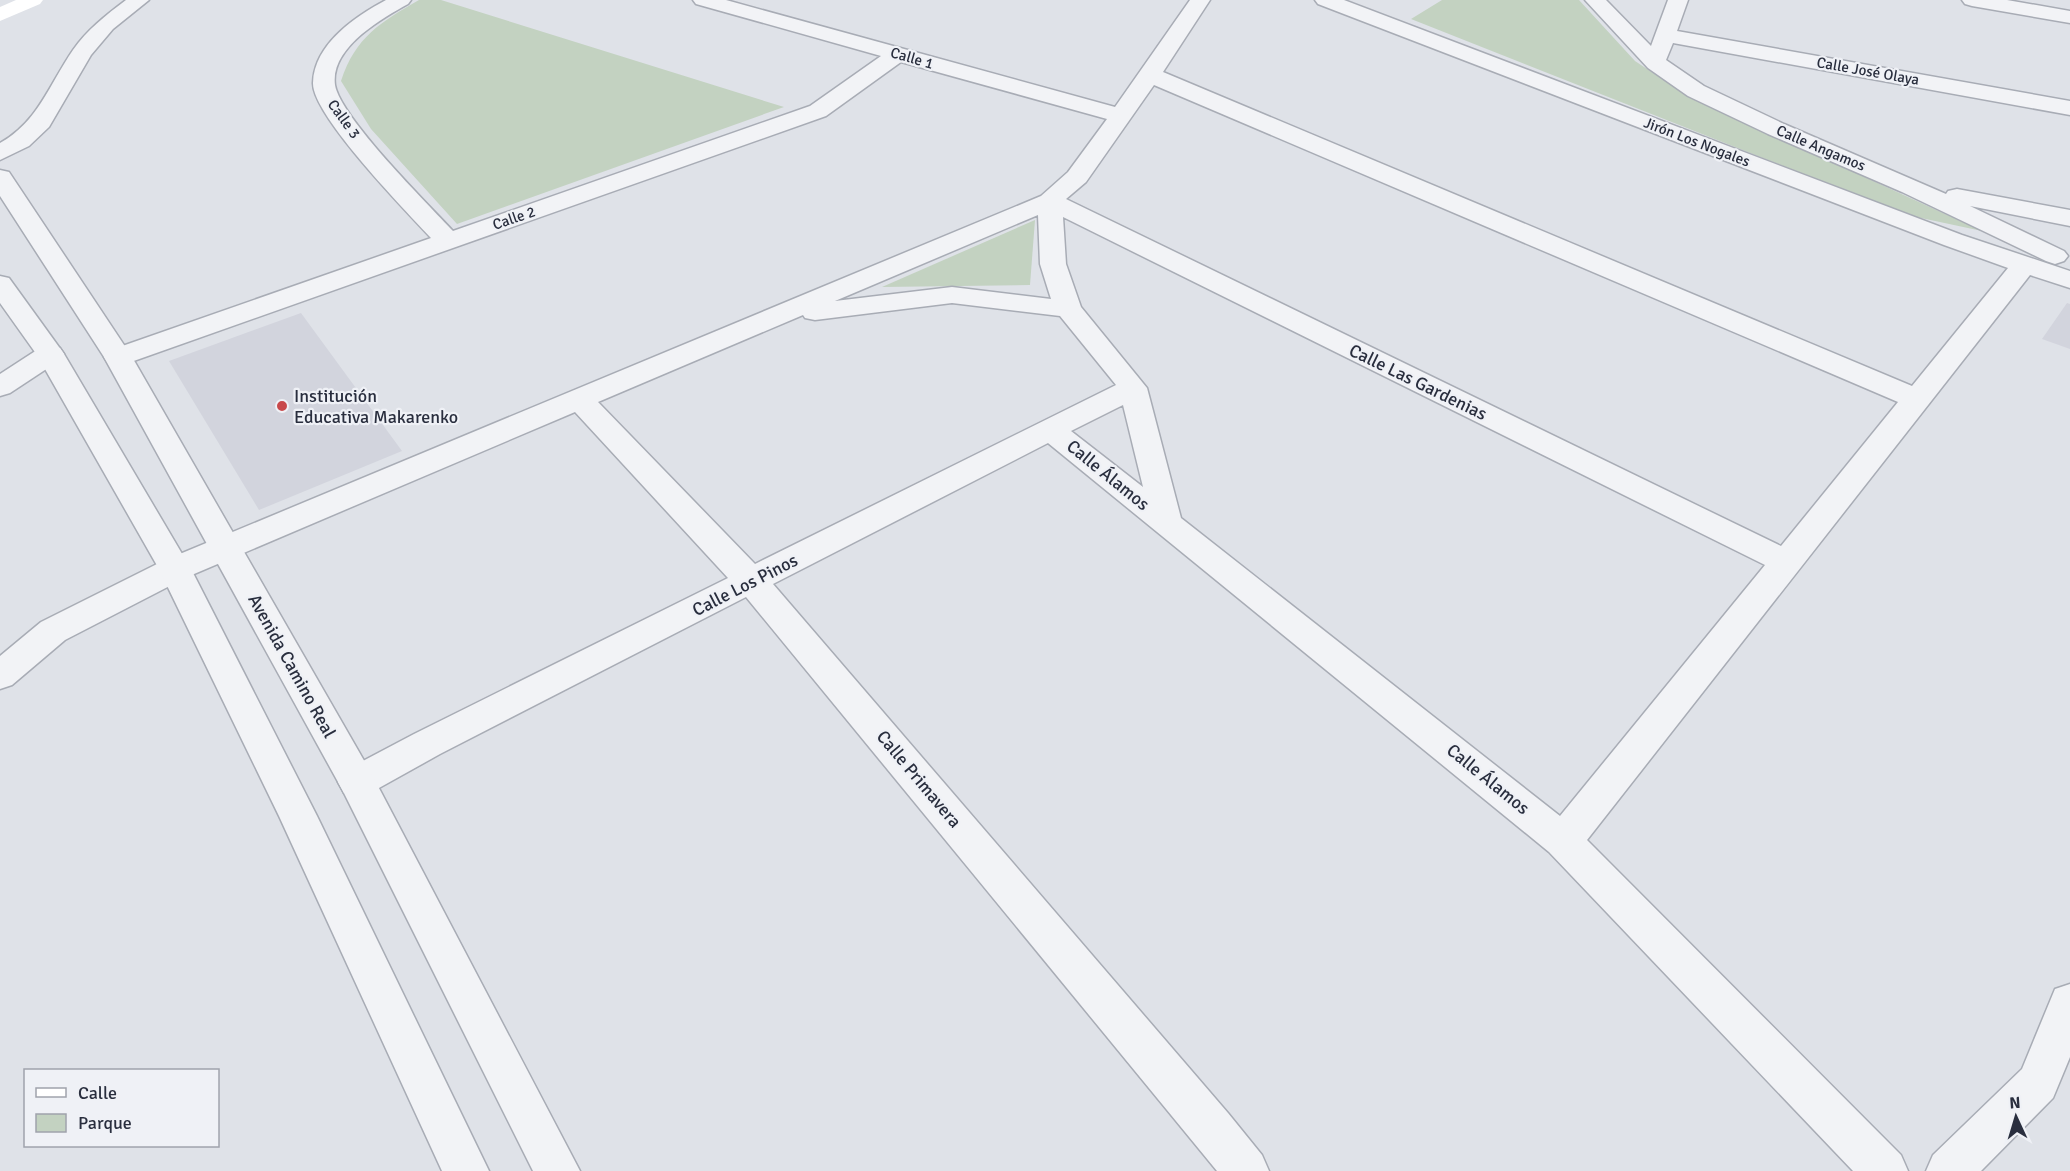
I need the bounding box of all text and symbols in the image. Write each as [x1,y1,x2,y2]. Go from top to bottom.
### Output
street label: Calle 1 [888,43,936,73]
street label: Calle José Olaya [1815,53,1921,89]
street label: Calle 3 [324,96,364,142]
street label: Jirón Los Nogales [1641,113,1753,171]
street label: Calle Angamos [1774,121,1869,175]
street label: Calle 2 [490,202,538,234]
street label: Calle Las Gardenias [1345,339,1491,425]
place label: Institución Educativa Makarenko [294,385,458,428]
marker: Institución Educativa Makarenko [275,399,289,413]
street label: Calle Álamos [1062,435,1154,515]
street label: Calle Los Pinos [689,549,801,621]
street label: Avenida Camino Real [243,590,341,742]
street label: Calle Primavera [872,726,966,832]
street label: Calle Álamos [1442,739,1534,819]
legend [24,1069,219,1147]
text: Calle [78,1082,117,1104]
north arrow [1986,1087,2046,1147]
text: N [2009,1093,2021,1113]
text: Parque [78,1112,132,1134]

